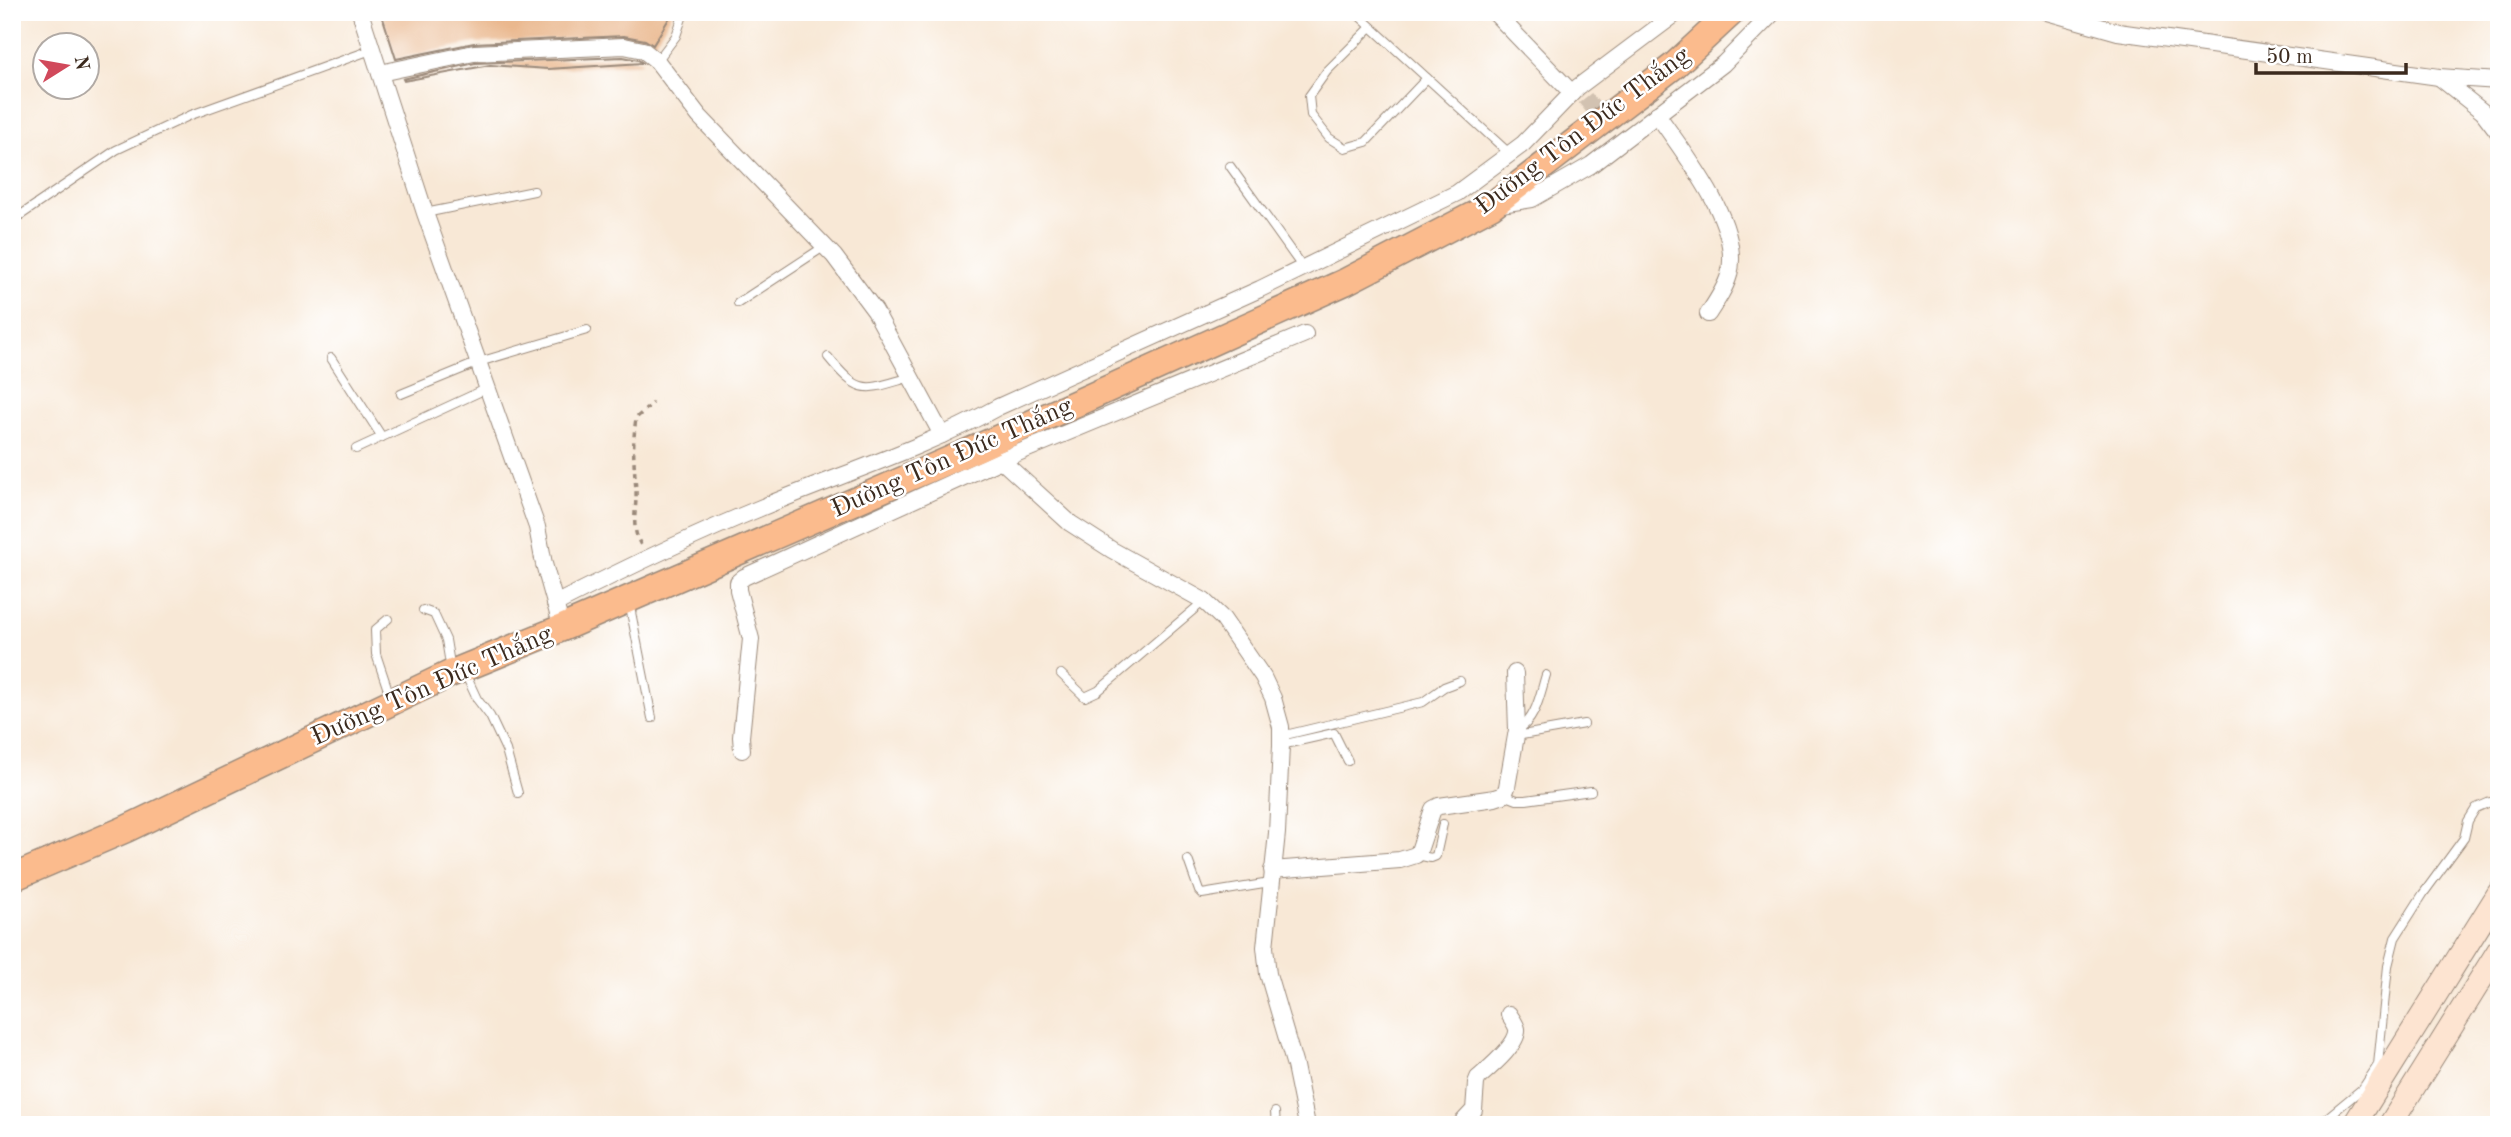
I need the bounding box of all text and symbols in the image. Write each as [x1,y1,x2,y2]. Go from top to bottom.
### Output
north arrow [32,32,102,102]
scale bar [2256,32,2406,76]
street label: Đường Tôn Đức Thắng [1470,40,1695,220]
text: 50 m [2266,47,2313,68]
text: N [70,54,91,73]
street label: Đường Tôn Đức Thắng [827,391,1077,523]
street label: Đường Tôn Đức Thắng [307,619,557,751]

